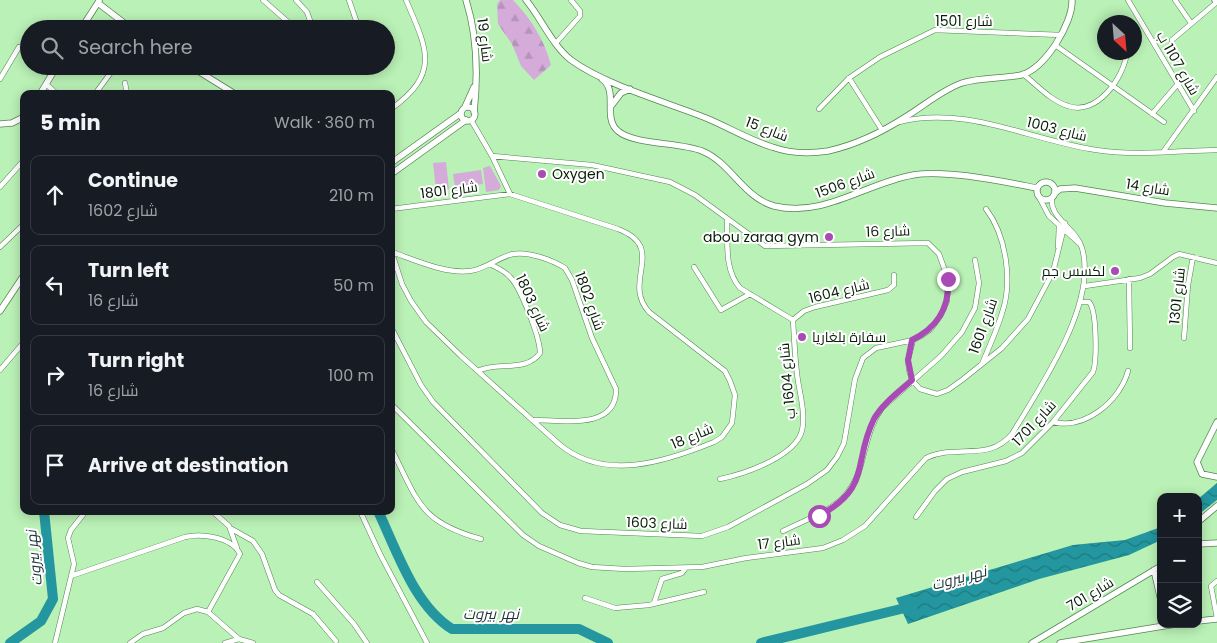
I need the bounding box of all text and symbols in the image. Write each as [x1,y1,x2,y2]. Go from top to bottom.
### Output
street label: شارع 1501 [935,11,993,31]
north arrow [1097,15,1142,60]
street label: شارع 19 [472,17,498,63]
search box [20,20,395,75]
street label: شارع 1107 ب [1152,27,1204,99]
icon: search [38,34,66,62]
text: Search here [78,34,192,61]
text: 5 min [40,108,101,137]
text: Walk · 360 m [274,111,375,134]
street label: شارع 15 [743,112,791,146]
street label: شارع 1003 [1025,112,1089,146]
street label: شارع 1506 [813,163,877,203]
place label: Oxygen [552,164,605,184]
text: Continue [88,167,178,194]
marker: Oxygen [536,168,548,180]
street label: شارع 14 [1125,174,1171,200]
street label: شارع 1801 [419,177,479,203]
icon: ahead [41,181,69,209]
text: 210 m [329,184,374,207]
text: شارع 1602 [88,199,158,222]
street label: شارع 16 [866,220,910,242]
place label: abou zaraa gym [703,227,819,247]
marker: abou zaraa gym [823,231,835,243]
text: Turn left [88,257,169,284]
place label: لكسس جم [1042,261,1105,281]
marker: لكسس جم [1109,265,1121,277]
street label: شارع 1301 [1164,267,1190,325]
route end [937,268,960,291]
street label: شارع 1802 [570,269,610,333]
icon: left [41,271,69,299]
street label: شارع 1803 [511,271,555,335]
text: 50 m [333,274,374,297]
street label: شارع 1604 [807,274,871,308]
text: شارع 16 [88,289,139,312]
street label: شارع 1601 [964,296,1002,356]
place label: سفارة بلغاريا [812,327,886,347]
marker: سفارة بلغاريا [796,331,808,343]
street label: شارع 1604 ب [774,342,800,420]
text: Turn right [88,347,184,374]
icon: right [41,361,69,389]
text: 100 m [328,364,374,387]
text: شارع 16 [88,379,139,402]
street label: شارع 1701 [1007,396,1061,450]
street label: شارع 18 [668,418,716,454]
icon: arrive [41,451,69,479]
text: Arrive at destination [88,452,289,479]
map controls [1157,493,1202,628]
button: + [1157,493,1202,538]
route start [808,505,831,528]
street label: شارع 1603 [626,512,688,534]
water label: نهر بيروت [20,527,47,587]
street label: شارع 17 [756,529,802,555]
button: − [1157,538,1202,583]
water label: نهر بيروت [929,560,990,595]
street label: شارع 701 [1063,572,1117,616]
button: layers [1157,583,1202,628]
water label: نهر بيروت [463,603,521,624]

